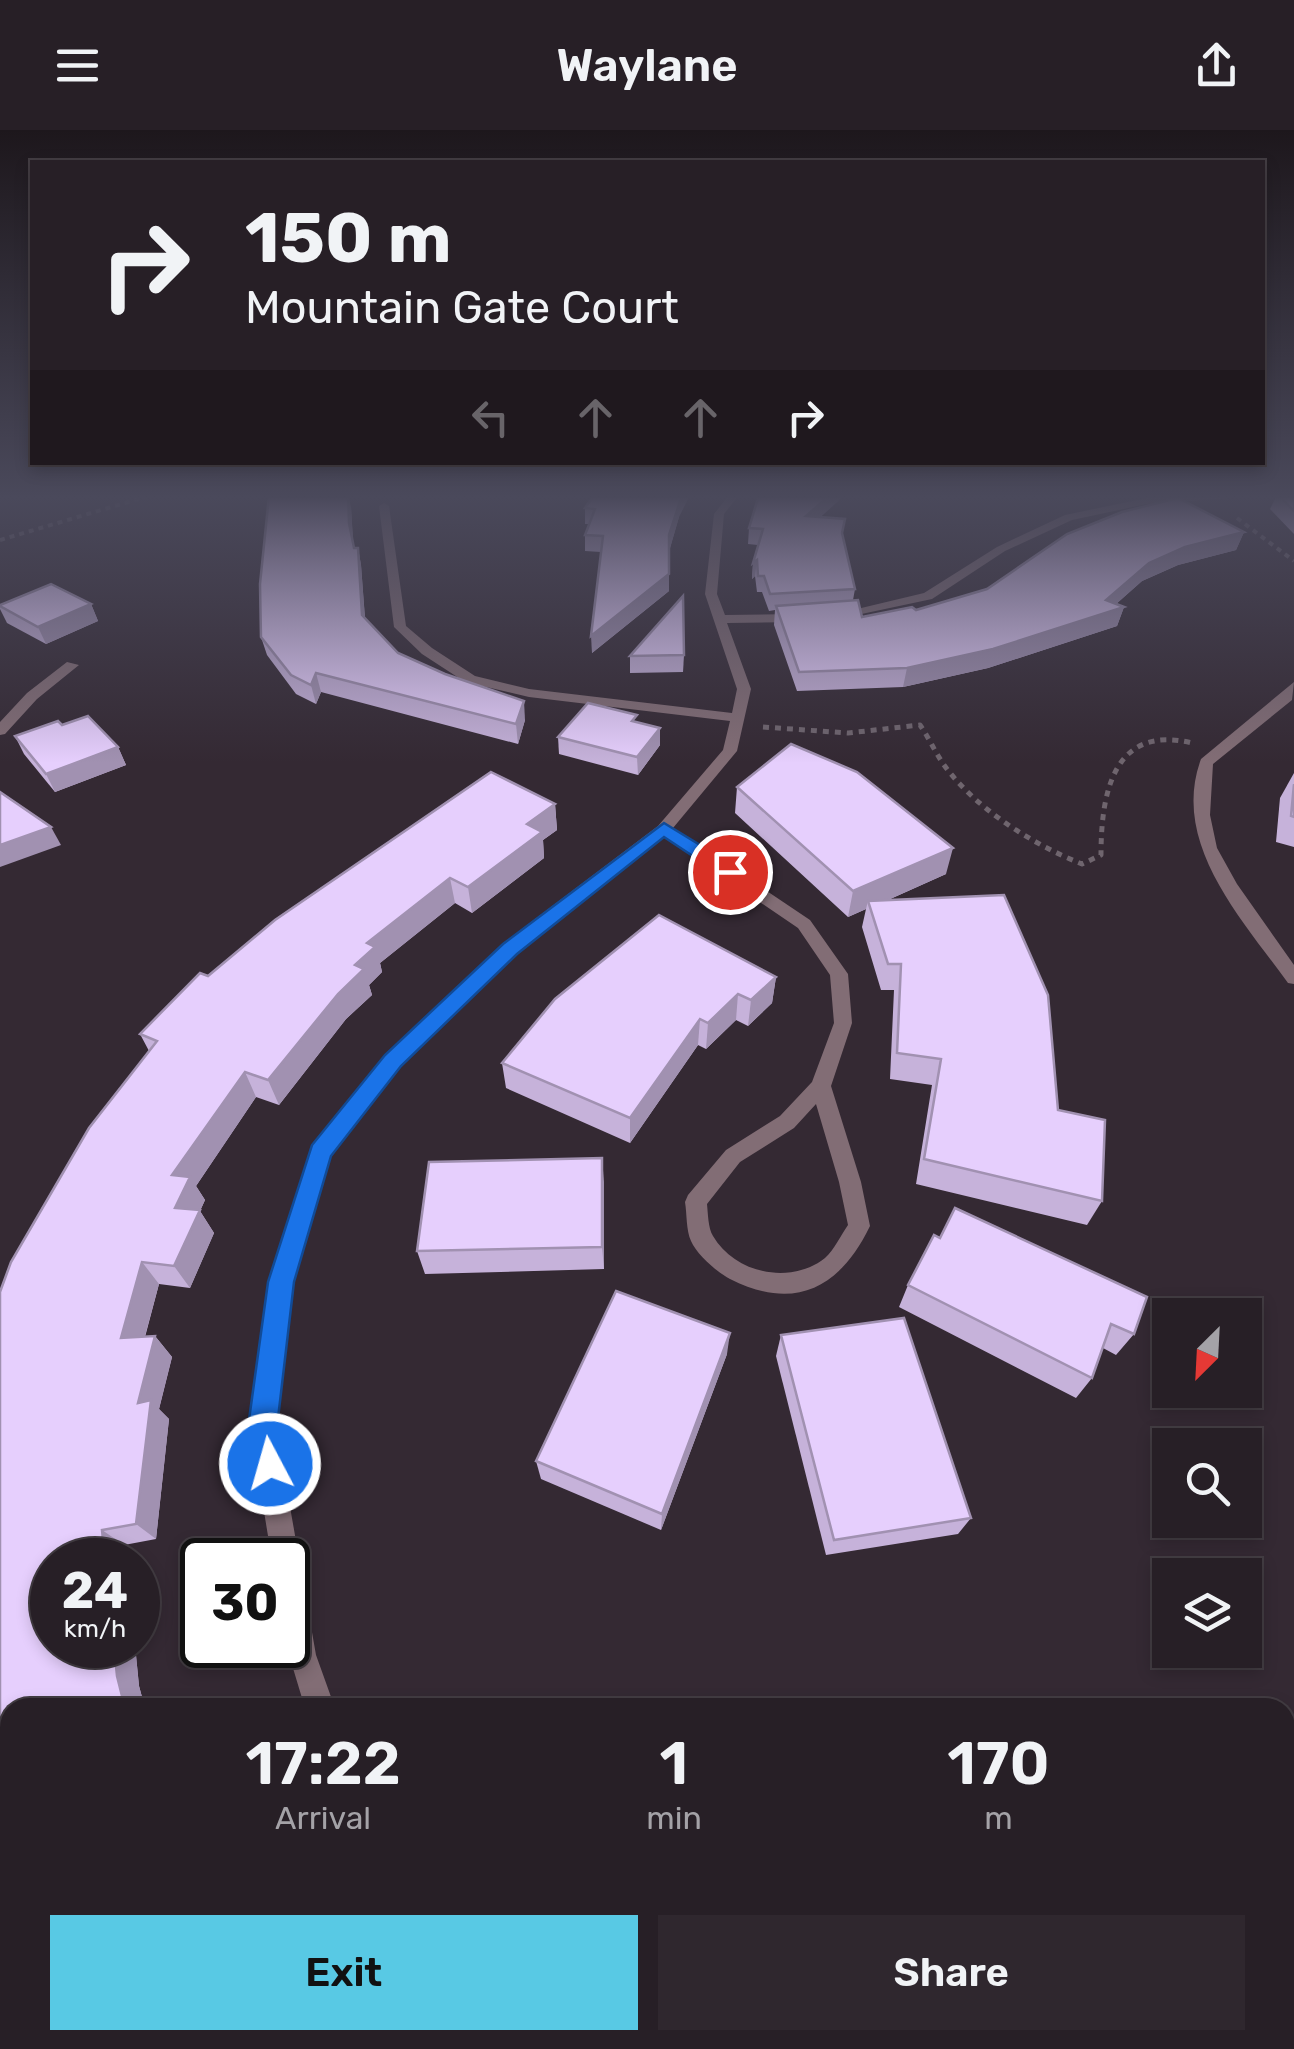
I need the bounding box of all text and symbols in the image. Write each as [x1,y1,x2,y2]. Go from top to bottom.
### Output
icon: menu [50,38,105,93]
icon: share [1189,38,1244,93]
text: Waylane [556,39,738,92]
text: 150 m [245,197,452,280]
icon: right [80,200,210,330]
text: Mountain Gate Court [245,281,679,334]
icon: left [463,390,518,445]
icon: ahead [568,390,623,445]
icon: ahead [673,390,728,445]
icon: right [778,390,833,445]
pin [688,830,773,915]
icon: arrive [703,845,758,900]
north arrow [1152,1298,1262,1408]
map controls [1152,1298,1262,1668]
position arrow [218,1412,322,1516]
button: search [1152,1428,1262,1538]
speed limit sign: 30 [180,1538,310,1668]
button: layers [1152,1558,1262,1668]
text: 24 [62,1561,128,1621]
text: km/h [64,1614,126,1643]
text: 17:22 [245,1728,401,1799]
text: 1 [660,1728,688,1799]
text: 170 [947,1728,1050,1799]
text: Arrival [275,1799,371,1837]
text: min [646,1799,702,1837]
text: m [984,1799,1013,1837]
button: Exit [50,1915,638,2030]
button: Share [658,1915,1245,2030]

